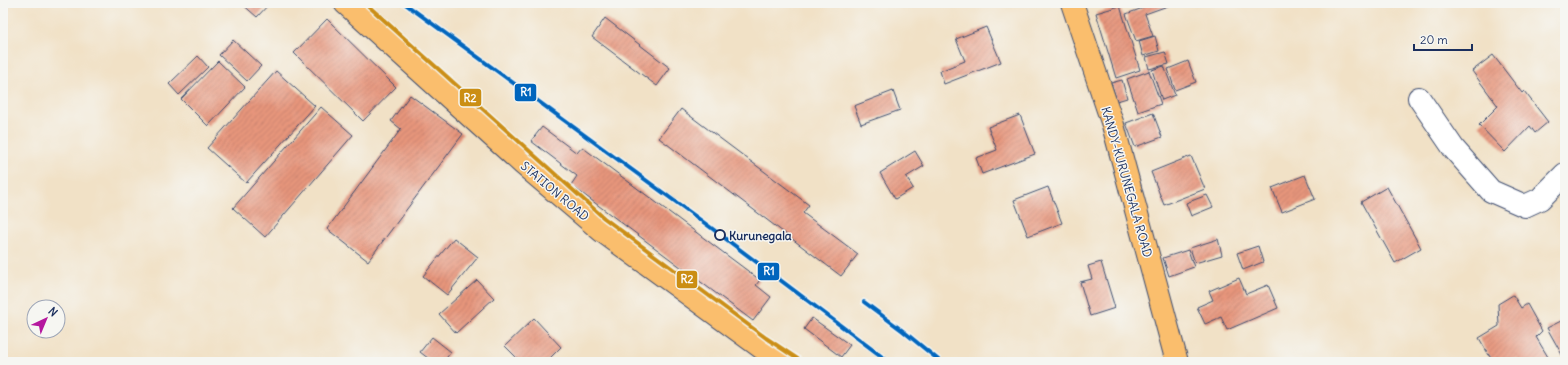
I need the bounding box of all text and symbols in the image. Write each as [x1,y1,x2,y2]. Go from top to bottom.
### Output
scale bar [1414,26,1472,52]
text: 20 m [1420,32,1448,47]
line badge: R1 [514,83,537,102]
text: R1 [520,85,532,99]
line badge: R2 [459,88,482,107]
text: R2 [463,91,477,105]
street label: KANDY-KURUNEGALA ROAD [1098,105,1156,259]
street label: STATION ROAD [518,158,592,224]
place label: Kurunegala [729,228,792,244]
marker: Kurunegala [714,229,726,241]
line badge: R1 [757,262,780,281]
text: R1 [763,264,775,278]
line badge: R2 [676,270,698,289]
text: R2 [680,272,694,286]
north arrow [26,299,66,339]
text: N [45,304,61,319]

